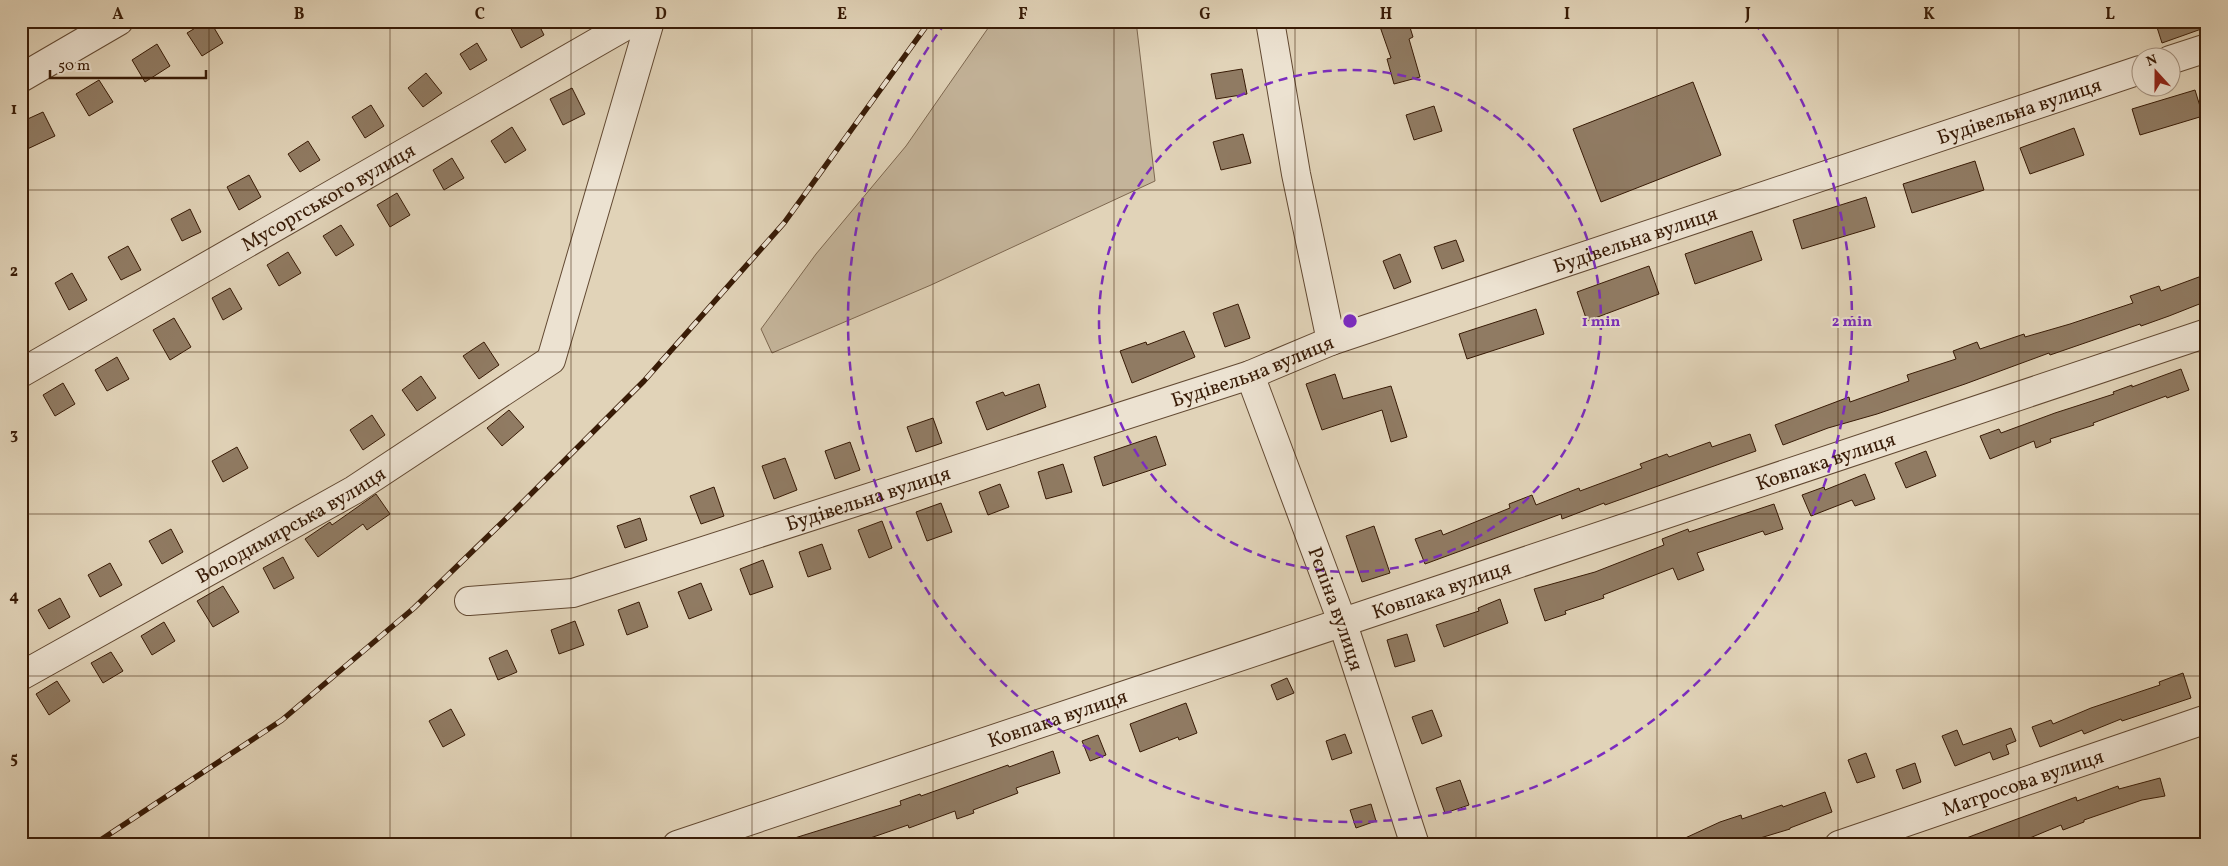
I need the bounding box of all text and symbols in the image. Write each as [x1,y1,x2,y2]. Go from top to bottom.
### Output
text: A [112,4,124,26]
text: B [294,4,305,26]
text: C [475,4,485,26]
text: D [655,4,667,26]
text: E [837,4,847,26]
text: F [1018,4,1028,26]
text: G [1199,4,1211,26]
text: H [1380,4,1392,26]
text: I [1564,4,1570,26]
text: J [1744,4,1751,26]
text: K [1923,4,1935,26]
text: L [2105,4,2115,26]
scale bar [50,48,206,80]
north arrow [2130,48,2180,98]
text: N [2144,51,2160,72]
text: 50 m [58,56,90,77]
street label: Будівельна вулиця [1934,72,2106,153]
text: 1 [11,99,17,121]
street label: Мусоргського вулиця [237,137,421,259]
street label: Будівельна вулиця [1550,200,1722,282]
text: 2 [10,261,18,283]
centre of rings [1341,312,1359,330]
text: 1 min [1582,312,1620,333]
text: 2 min [1832,312,1872,333]
street label: Будівельна вулиця [1168,329,1339,416]
text: 3 [10,424,18,446]
street label: Ковпака вулиця [1753,426,1899,499]
street label: Будівельна вулиця [782,460,954,540]
street label: Володимирська вулиця [191,461,392,592]
street label: Рєпіна вулиця [1299,543,1369,675]
street label: Ковпака вулиця [1369,555,1515,627]
text: 4 [9,586,19,608]
street label: Ковпака вулиця [985,683,1131,756]
street label: Матросова вулиця [1939,743,2108,825]
text: 5 [10,748,18,770]

